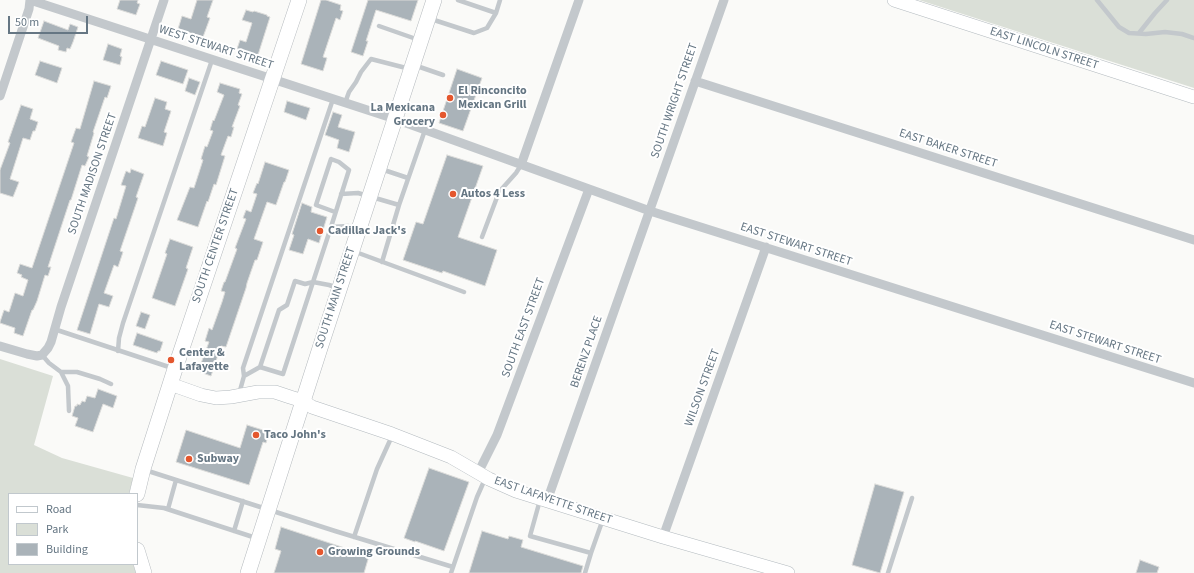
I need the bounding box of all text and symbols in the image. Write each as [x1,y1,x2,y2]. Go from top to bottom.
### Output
scale bar [10,8,90,34]
text: 50 m [15,14,39,31]
street label: WEST STEWART STREET [157,23,275,73]
street label: EAST LINCOLN STREET [988,25,1100,73]
street label: SOUTH WRIGHT STREET [649,42,701,160]
place label: El Rinconcito Mexican Grill [458,84,527,112]
marker: El Rinconcito Mexican Grill [445,93,455,103]
place label: La Mexicana Grocery [370,101,435,129]
marker: La Mexicana Grocery [438,110,448,120]
street label: SOUTH MADISON STREET [65,111,121,237]
street label: EAST BAKER STREET [897,126,999,172]
street label: SOUTH CENTER STREET [190,187,242,305]
place label: Autos 4 Less [461,187,525,201]
marker: Autos 4 Less [448,189,458,199]
street label: EAST STEWART STREET [738,220,854,270]
place label: Cadillac Jack's [328,224,406,238]
marker: Cadillac Jack's [315,226,325,236]
street label: SOUTH MAIN STREET [313,245,359,351]
street label: SOUTH EAST STREET [499,276,549,380]
street label: BERENZ PLACE [568,314,606,390]
street label: EAST STEWART STREET [1047,318,1163,368]
place label: Center & Lafayette [179,346,229,374]
street label: WILSON STREET [682,347,724,429]
marker: Center & Lafayette [166,355,176,365]
place label: Taco John's [264,428,326,442]
marker: Taco John's [251,430,261,440]
place label: Subway [197,452,239,466]
marker: Subway [184,454,194,464]
street label: EAST LAFAYETTE STREET [492,474,614,528]
legend [8,493,138,565]
text: Road [46,501,72,518]
text: Park [46,521,68,538]
text: Building [46,541,88,558]
place label: Growing Grounds [328,545,420,559]
marker: Growing Grounds [315,547,325,557]

